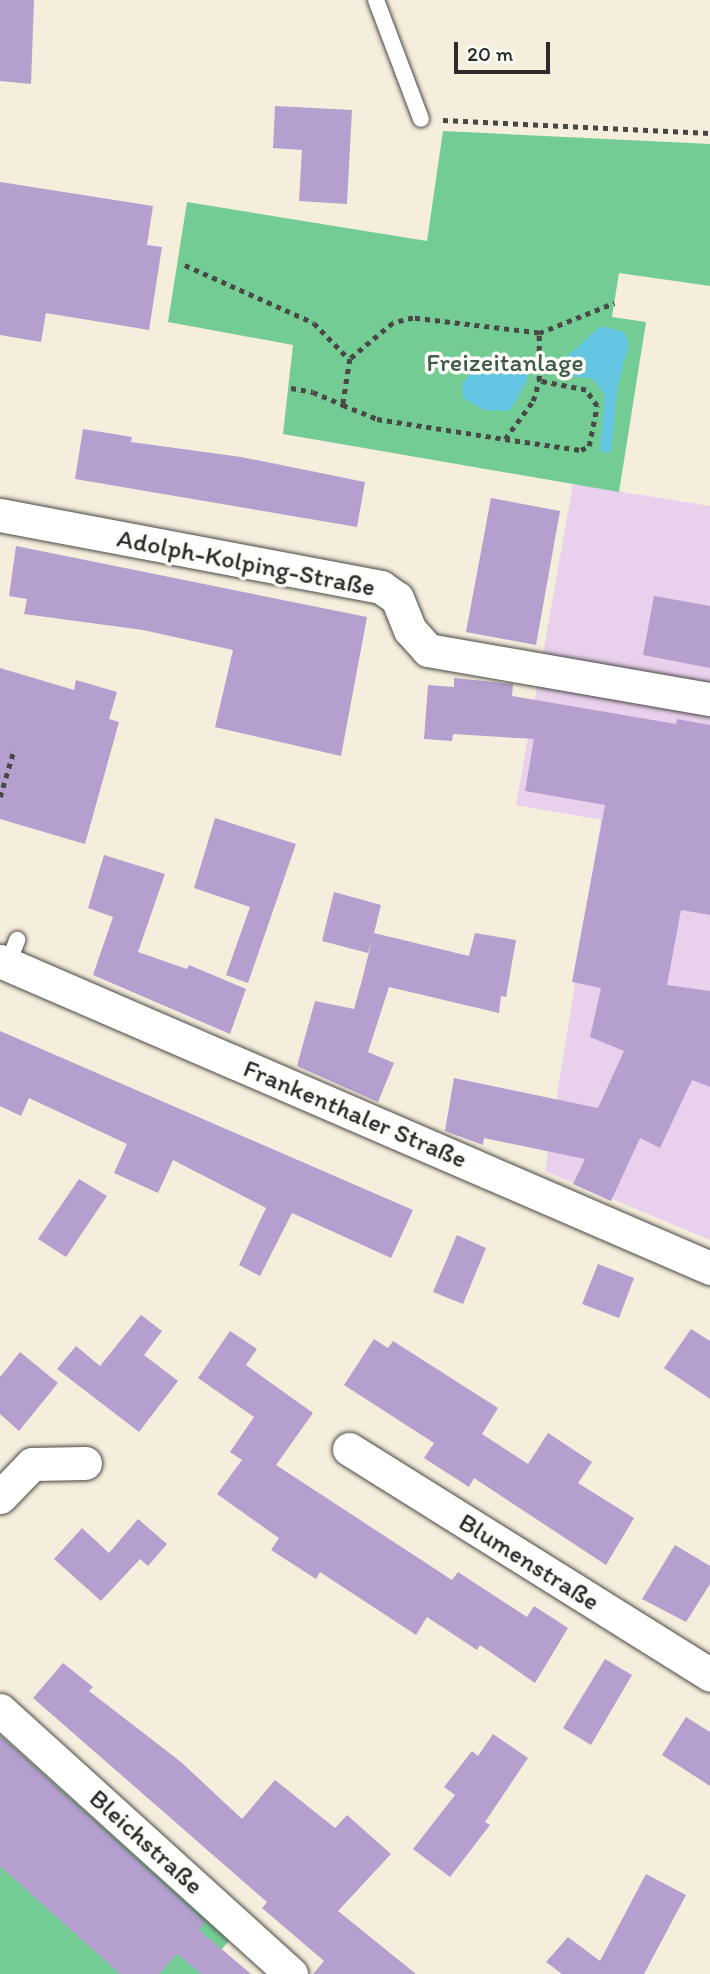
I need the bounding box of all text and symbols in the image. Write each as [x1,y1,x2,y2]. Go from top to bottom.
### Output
scale bar [458,28,554,72]
text: 20 m [467,41,513,66]
park label: Freizeitanlage [426,347,584,379]
street label: Adolph-Kolping-Straße [114,523,378,603]
street label: Frankenthaler Straße [239,1053,471,1175]
street label: Blumenstraße [453,1506,605,1618]
street label: Bleichstraße [83,1783,209,1901]

